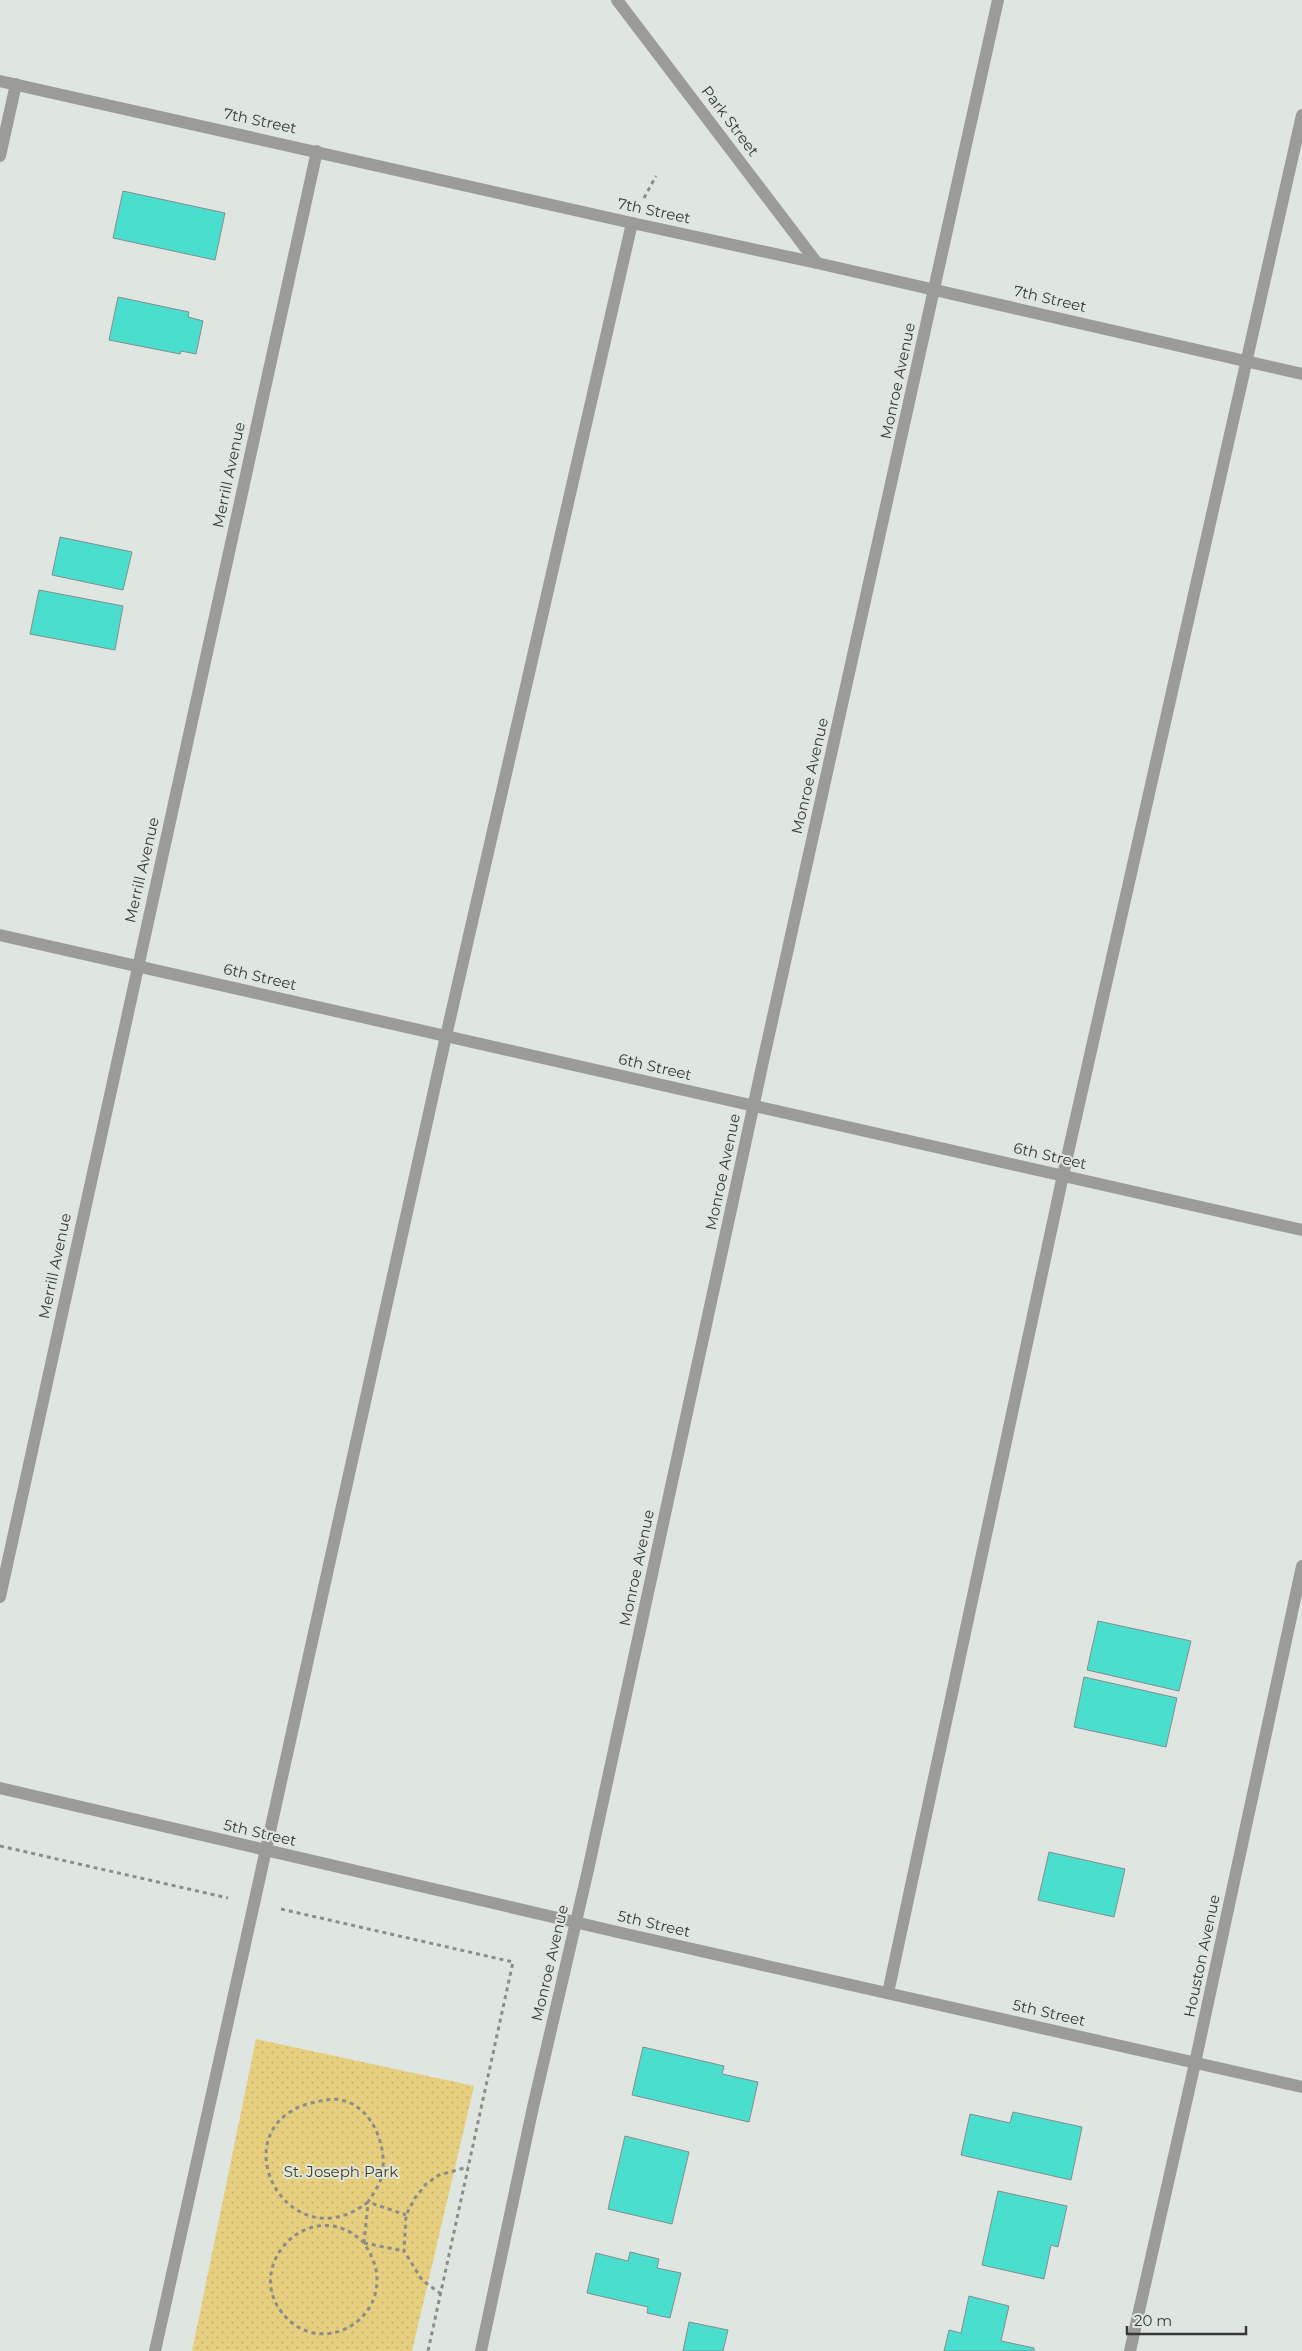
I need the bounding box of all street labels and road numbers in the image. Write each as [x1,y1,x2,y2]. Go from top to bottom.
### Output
street label: Park Street [698,82,763,160]
street label: 7th Street [222,104,298,138]
street label: 7th Street [616,194,692,228]
street label: 7th Street [1012,281,1088,316]
street label: Monroe Avenue [876,321,919,441]
street label: Merrill Avenue [208,420,249,530]
street label: Monroe Avenue [787,716,832,836]
street label: Merrill Avenue [120,815,163,925]
street label: 6th Street [222,959,299,994]
street label: 6th Street [617,1049,694,1084]
street label: Monroe Avenue [701,1112,744,1232]
street label: 6th Street [1012,1138,1089,1173]
street label: Merrill Avenue [34,1211,75,1321]
street label: Monroe Avenue [615,1508,658,1628]
street label: 5th Street [222,1815,298,1850]
street label: Houston Avenue [1179,1893,1224,2019]
street label: Monroe Avenue [527,1903,572,2023]
street label: 5th Street [616,1906,692,1941]
street label: 5th Street [1011,1995,1087,2030]

